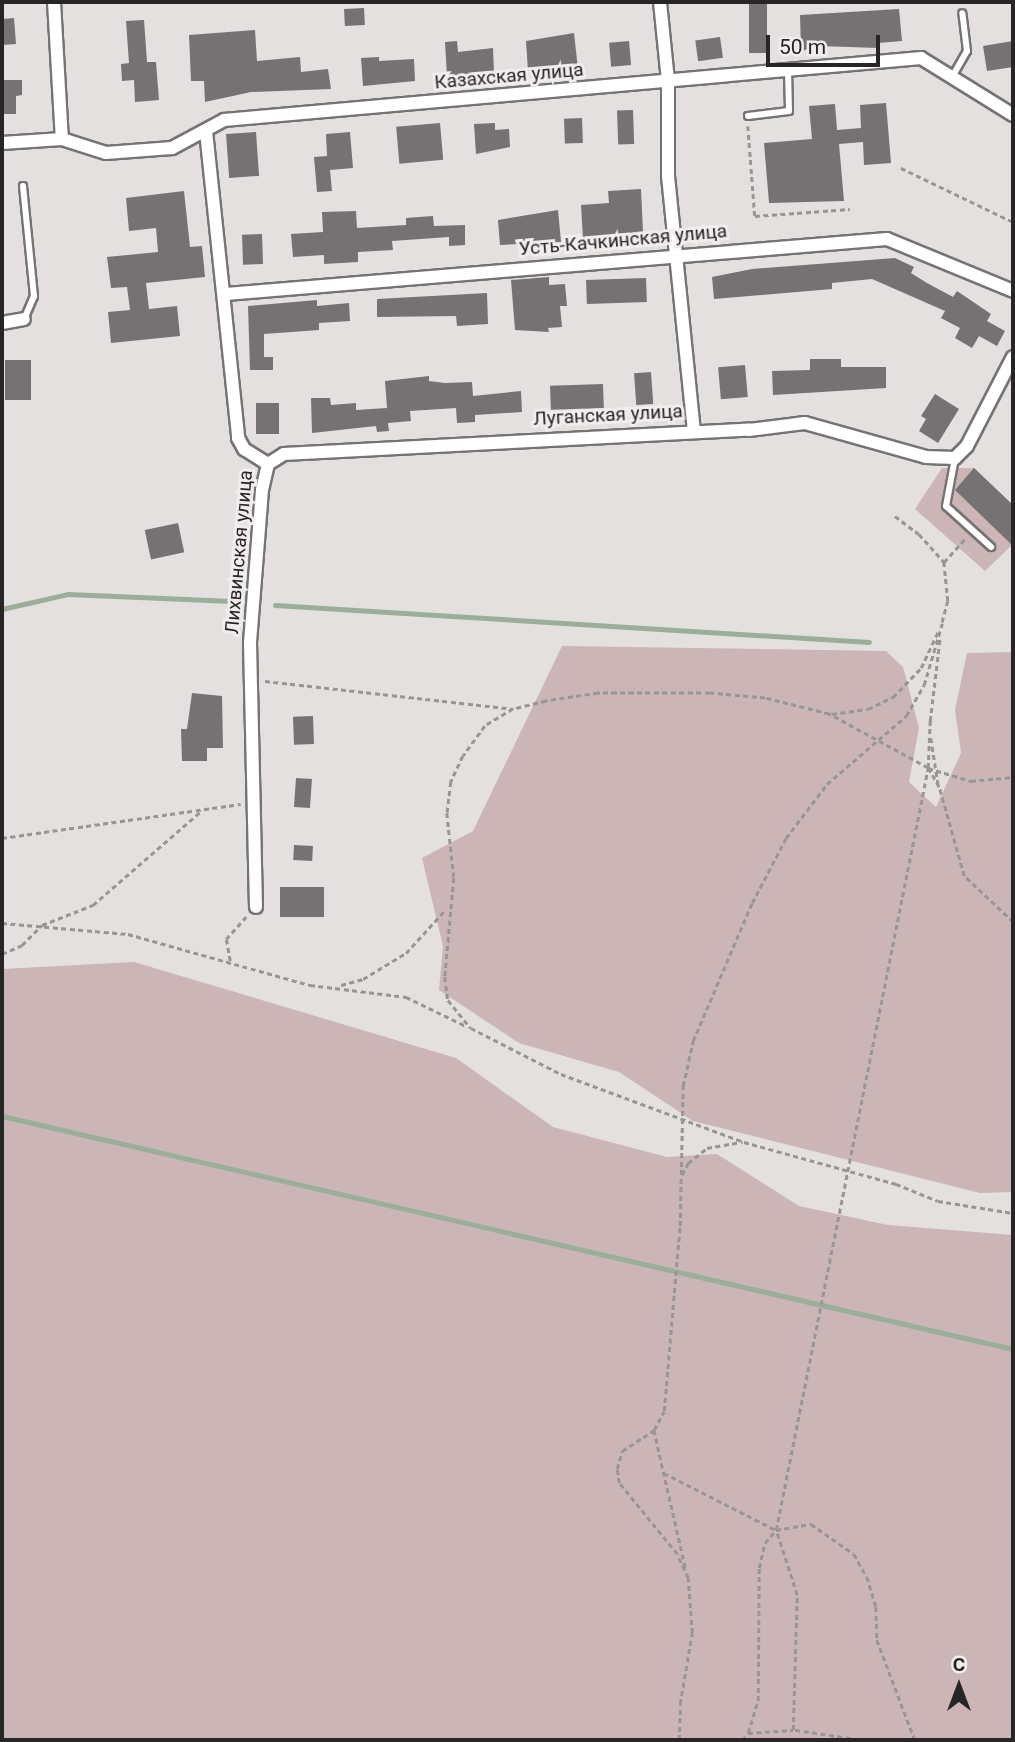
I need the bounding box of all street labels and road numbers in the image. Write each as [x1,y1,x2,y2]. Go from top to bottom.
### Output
street label: Казахская улица [433,58,585,94]
street label: Усть-Качкинская улица [518,220,728,260]
street label: Луганская улица [533,400,683,430]
street label: Лихвинская улица [220,469,258,635]

